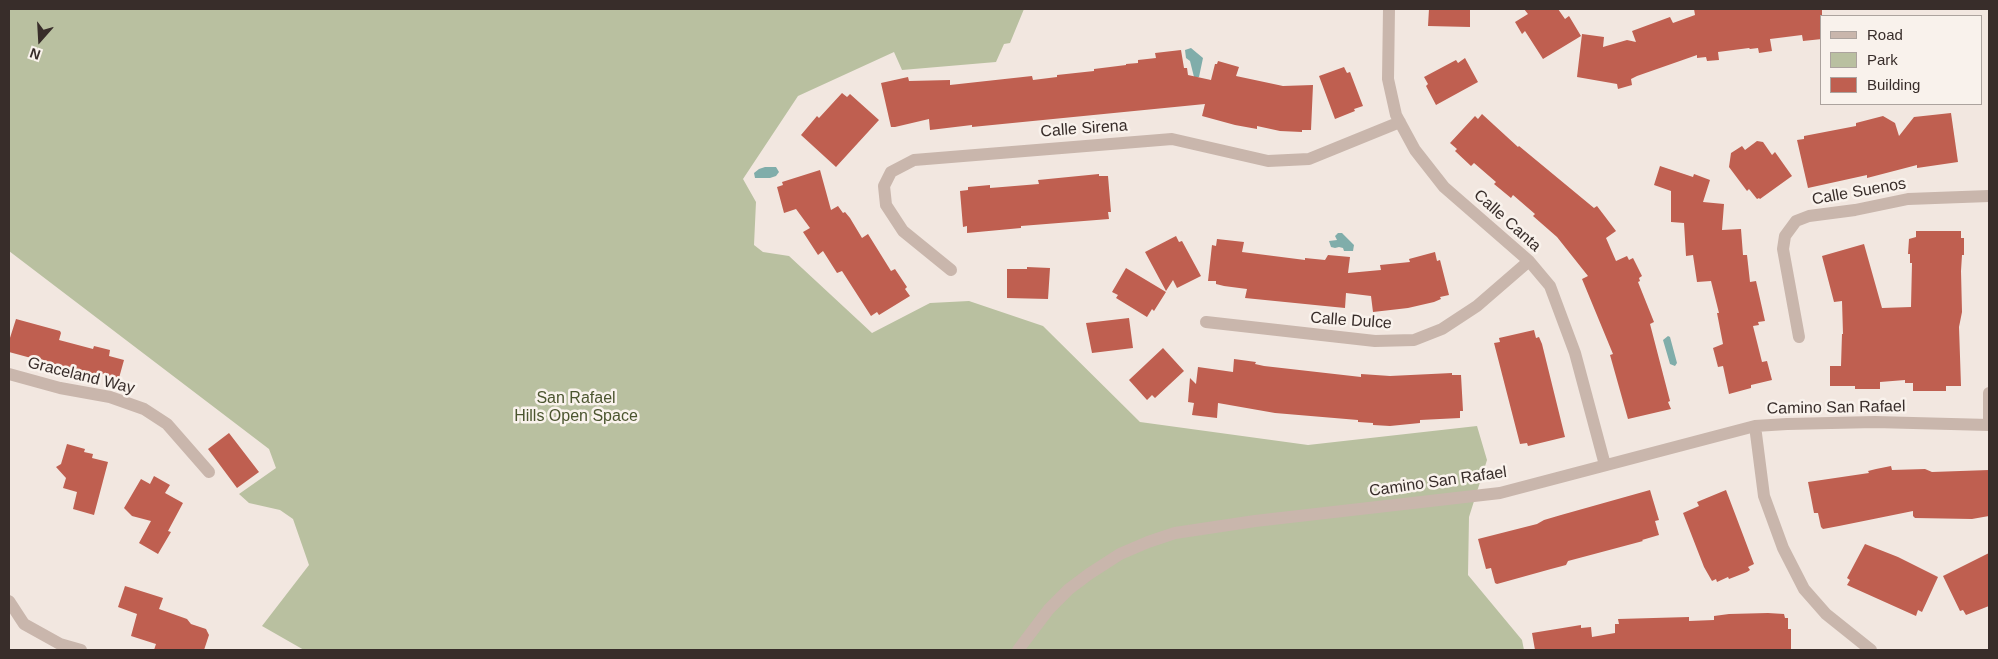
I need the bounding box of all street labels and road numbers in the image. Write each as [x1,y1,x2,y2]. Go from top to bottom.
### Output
street label: Calle Sirena [1040,116,1128,142]
street label: Calle Suenos [1810,174,1908,210]
street label: Calle Canta [1470,186,1544,256]
street label: Calle Dulce [1310,309,1392,333]
street label: Graceland Way [25,353,137,399]
street label: Camino San Rafael [1766,397,1906,419]
street label: Camino San Rafael [1368,463,1508,501]

